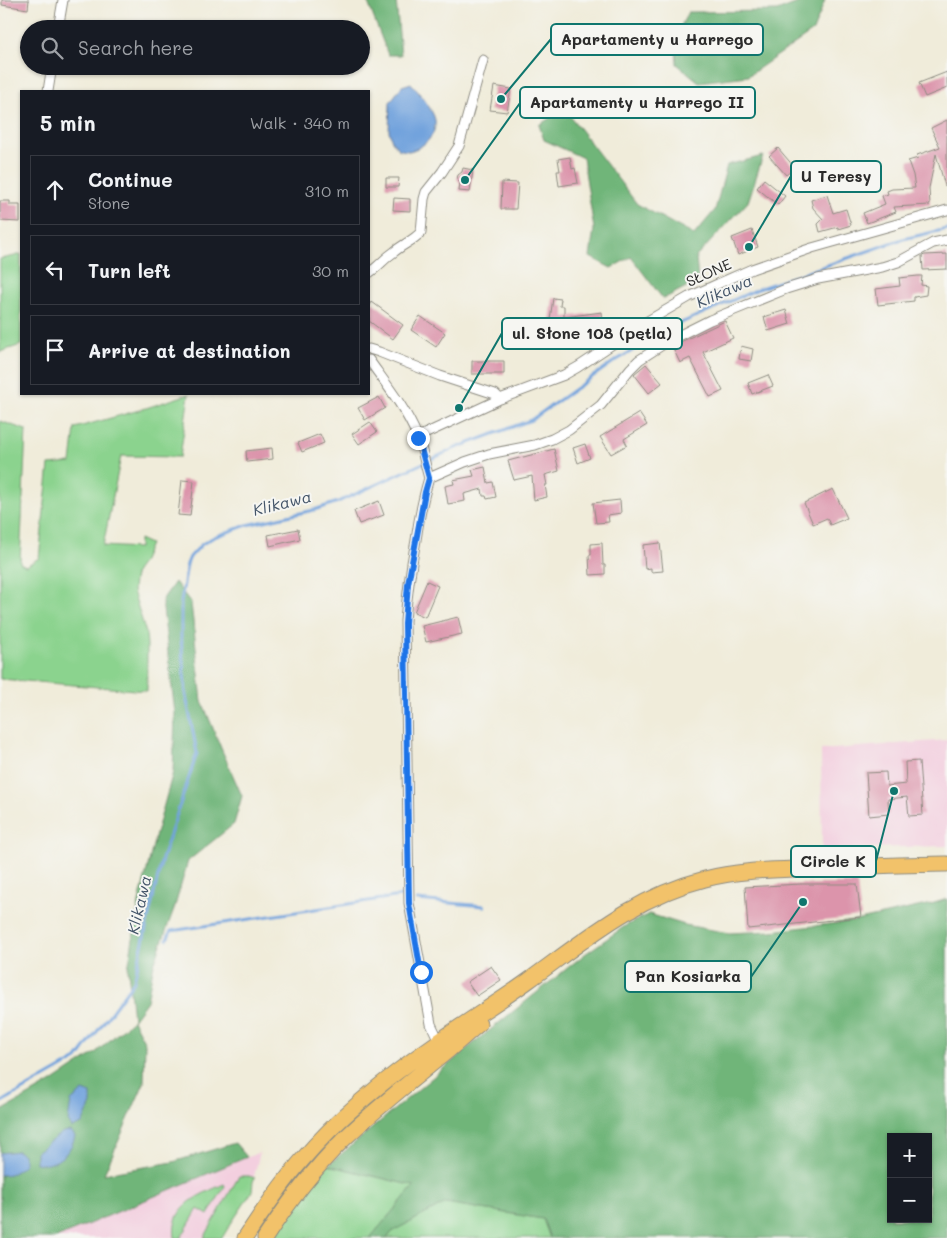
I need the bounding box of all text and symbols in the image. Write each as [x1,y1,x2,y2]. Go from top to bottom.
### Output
search box [20,20,370,75]
callout: Apartamenty u Harrego [551,24,763,55]
text: Apartamenty u Harrego [561,28,753,49]
icon: search [38,34,66,62]
text: Search here [78,35,194,60]
callout: Apartamenty u Harrego II [520,87,755,118]
text: Apartamenty u Harrego II [530,91,744,112]
text: 5 min [40,109,96,136]
text: Walk · 340 m [250,112,350,133]
callout: U Teresy [791,161,881,192]
text: U Teresy [801,165,872,186]
text: Continue [88,167,173,192]
icon: ahead [41,176,69,204]
text: 310 m [305,180,349,201]
text: Słone [88,192,130,213]
street label: SŁONE [683,253,735,291]
icon: left [41,256,69,284]
text: Turn left [88,258,171,283]
text: 30 m [312,260,349,281]
water label: Klikawa [692,269,755,312]
callout: ul. Słone 108 (pętla) [502,318,682,349]
text: ul. Słone 108 (pętla) [512,322,672,343]
icon: arrive [41,336,69,364]
text: Arrive at destination [88,338,291,363]
route end [407,427,430,450]
water label: Klikawa [250,485,313,520]
callout: Circle K [791,846,876,877]
text: Circle K [800,850,866,871]
water label: Klikawa [122,874,155,936]
route start [410,961,433,984]
callout: Pan Kosiarka [625,961,751,992]
text: Pan Kosiarka [635,965,741,986]
map controls [887,1133,932,1223]
button: + [887,1133,932,1178]
button: − [887,1178,932,1223]

